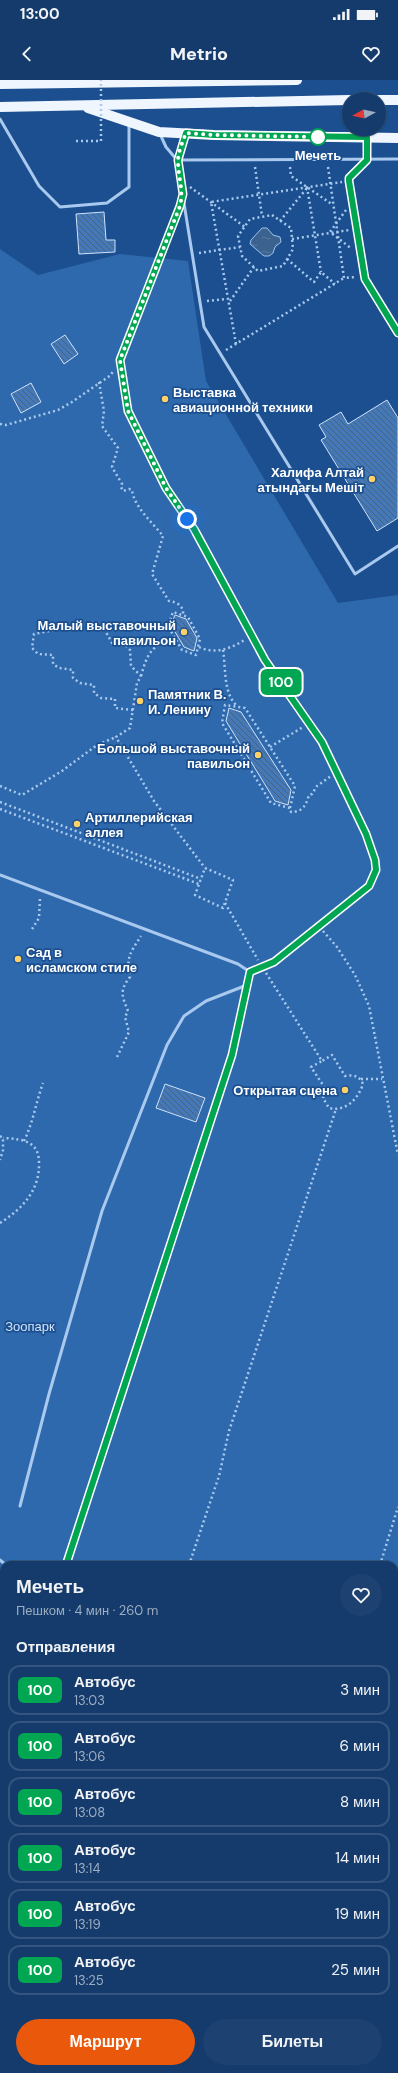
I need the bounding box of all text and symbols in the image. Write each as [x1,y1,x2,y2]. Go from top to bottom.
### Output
text: 13:00 [20,4,59,24]
text: Metrio [170,42,228,66]
icon: back [16,43,38,65]
icon: heart [360,43,382,65]
north arrow [342,92,386,136]
map controls [342,92,386,136]
marker: Мечеть [309,128,327,146]
place label: Мечеть [295,147,341,164]
place label: Выставка авиационной техники [173,384,313,416]
marker: Выставка авиационной техники [160,394,170,404]
place label: Халифа Алтай атындағы Мешіт [258,464,364,496]
marker: Халифа Алтай атындағы Мешіт [367,474,377,484]
your location [177,509,197,529]
place label: Малый выставочный павильон [38,617,176,649]
marker: Малый выставочный павильон [179,627,189,637]
line badge: 100 [258,669,304,695]
text: 100 [269,673,293,691]
place label: Памятник В. И. Ленину [148,686,226,718]
marker: Памятник В. И. Ленину [135,696,145,706]
place label: Большой выставочный павильон [97,740,250,772]
marker: Большой выставочный павильон [253,750,263,760]
place label: Артиллерийская аллея [85,809,193,841]
marker: Артиллерийская аллея [72,819,82,829]
place label: Сад в исламском стиле [26,944,137,976]
marker: Сад в исламском стиле [13,954,23,964]
place label: Открытая сцена [233,1082,338,1099]
marker: Открытая сцена [340,1085,350,1095]
park label: Зоопарк [5,1318,55,1335]
text: Мечеть [16,1574,84,1599]
button: heart [340,1574,382,1616]
text: Пешком · 4 мин · 260 m [16,1602,158,1619]
text: Отправления [16,1637,115,1657]
text: Автобус [74,1672,136,1692]
text: 3 мин [340,1680,380,1700]
text: 100 [28,1681,52,1699]
text: 13:03 [74,1692,105,1709]
text: Автобус [74,1728,136,1748]
text: 6 мин [340,1736,380,1756]
text: 100 [28,1737,52,1755]
text: 13:06 [74,1748,105,1765]
text: Автобус [74,1784,136,1804]
text: 8 мин [340,1792,380,1812]
text: 100 [28,1793,52,1811]
text: 13:08 [74,1804,105,1821]
text: Автобус [74,1840,136,1860]
text: 14 мин [335,1848,380,1868]
text: 100 [28,1849,52,1867]
text: 13:14 [74,1860,100,1877]
text: Автобус [74,1896,136,1916]
text: 19 мин [335,1904,380,1924]
text: 100 [28,1905,52,1923]
text: 13:19 [74,1916,101,1933]
text: Автобус [74,1952,136,1972]
text: 25 мин [331,1960,380,1980]
text: 100 [28,1961,52,1979]
text: 13:25 [74,1972,104,1989]
button: Маршрут [16,2019,195,2065]
button: Билеты [203,2019,382,2065]

